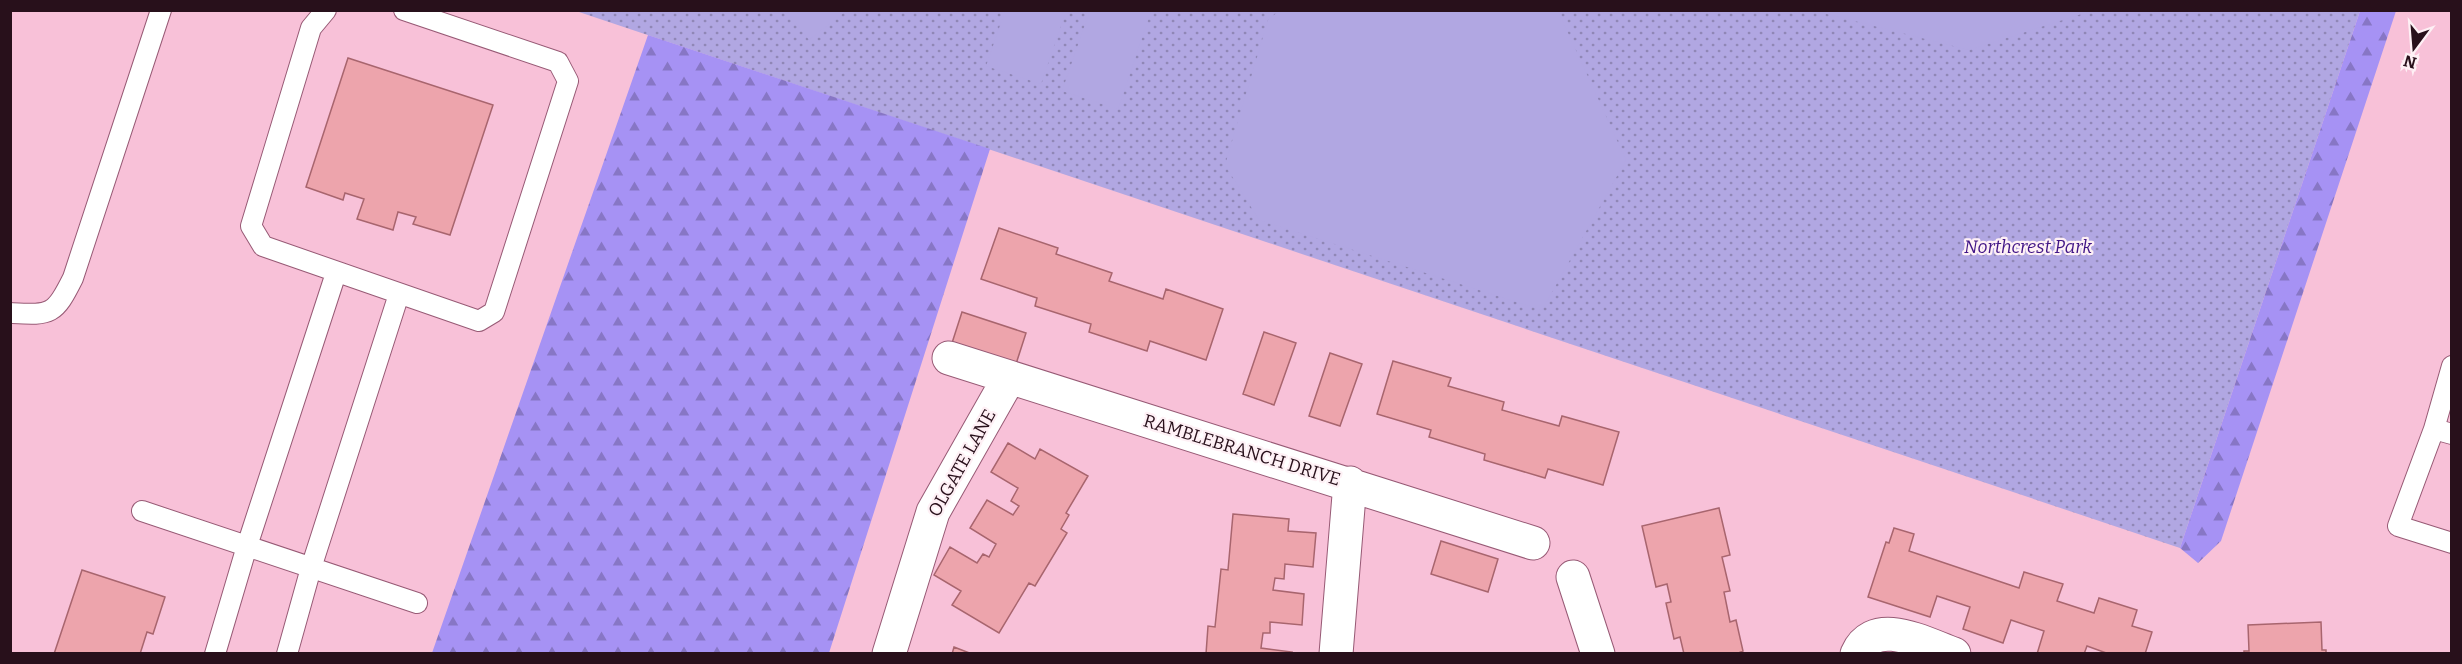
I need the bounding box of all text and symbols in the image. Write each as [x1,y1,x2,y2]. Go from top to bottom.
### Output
north arrow [2384,18,2444,78]
text: N [2401,51,2419,73]
park label: Northcrest Park [1964,236,2092,258]
street label: OLGATE LANE [923,405,1001,521]
street label: RAMBLEBRANCH DRIVE [1141,410,1343,490]

